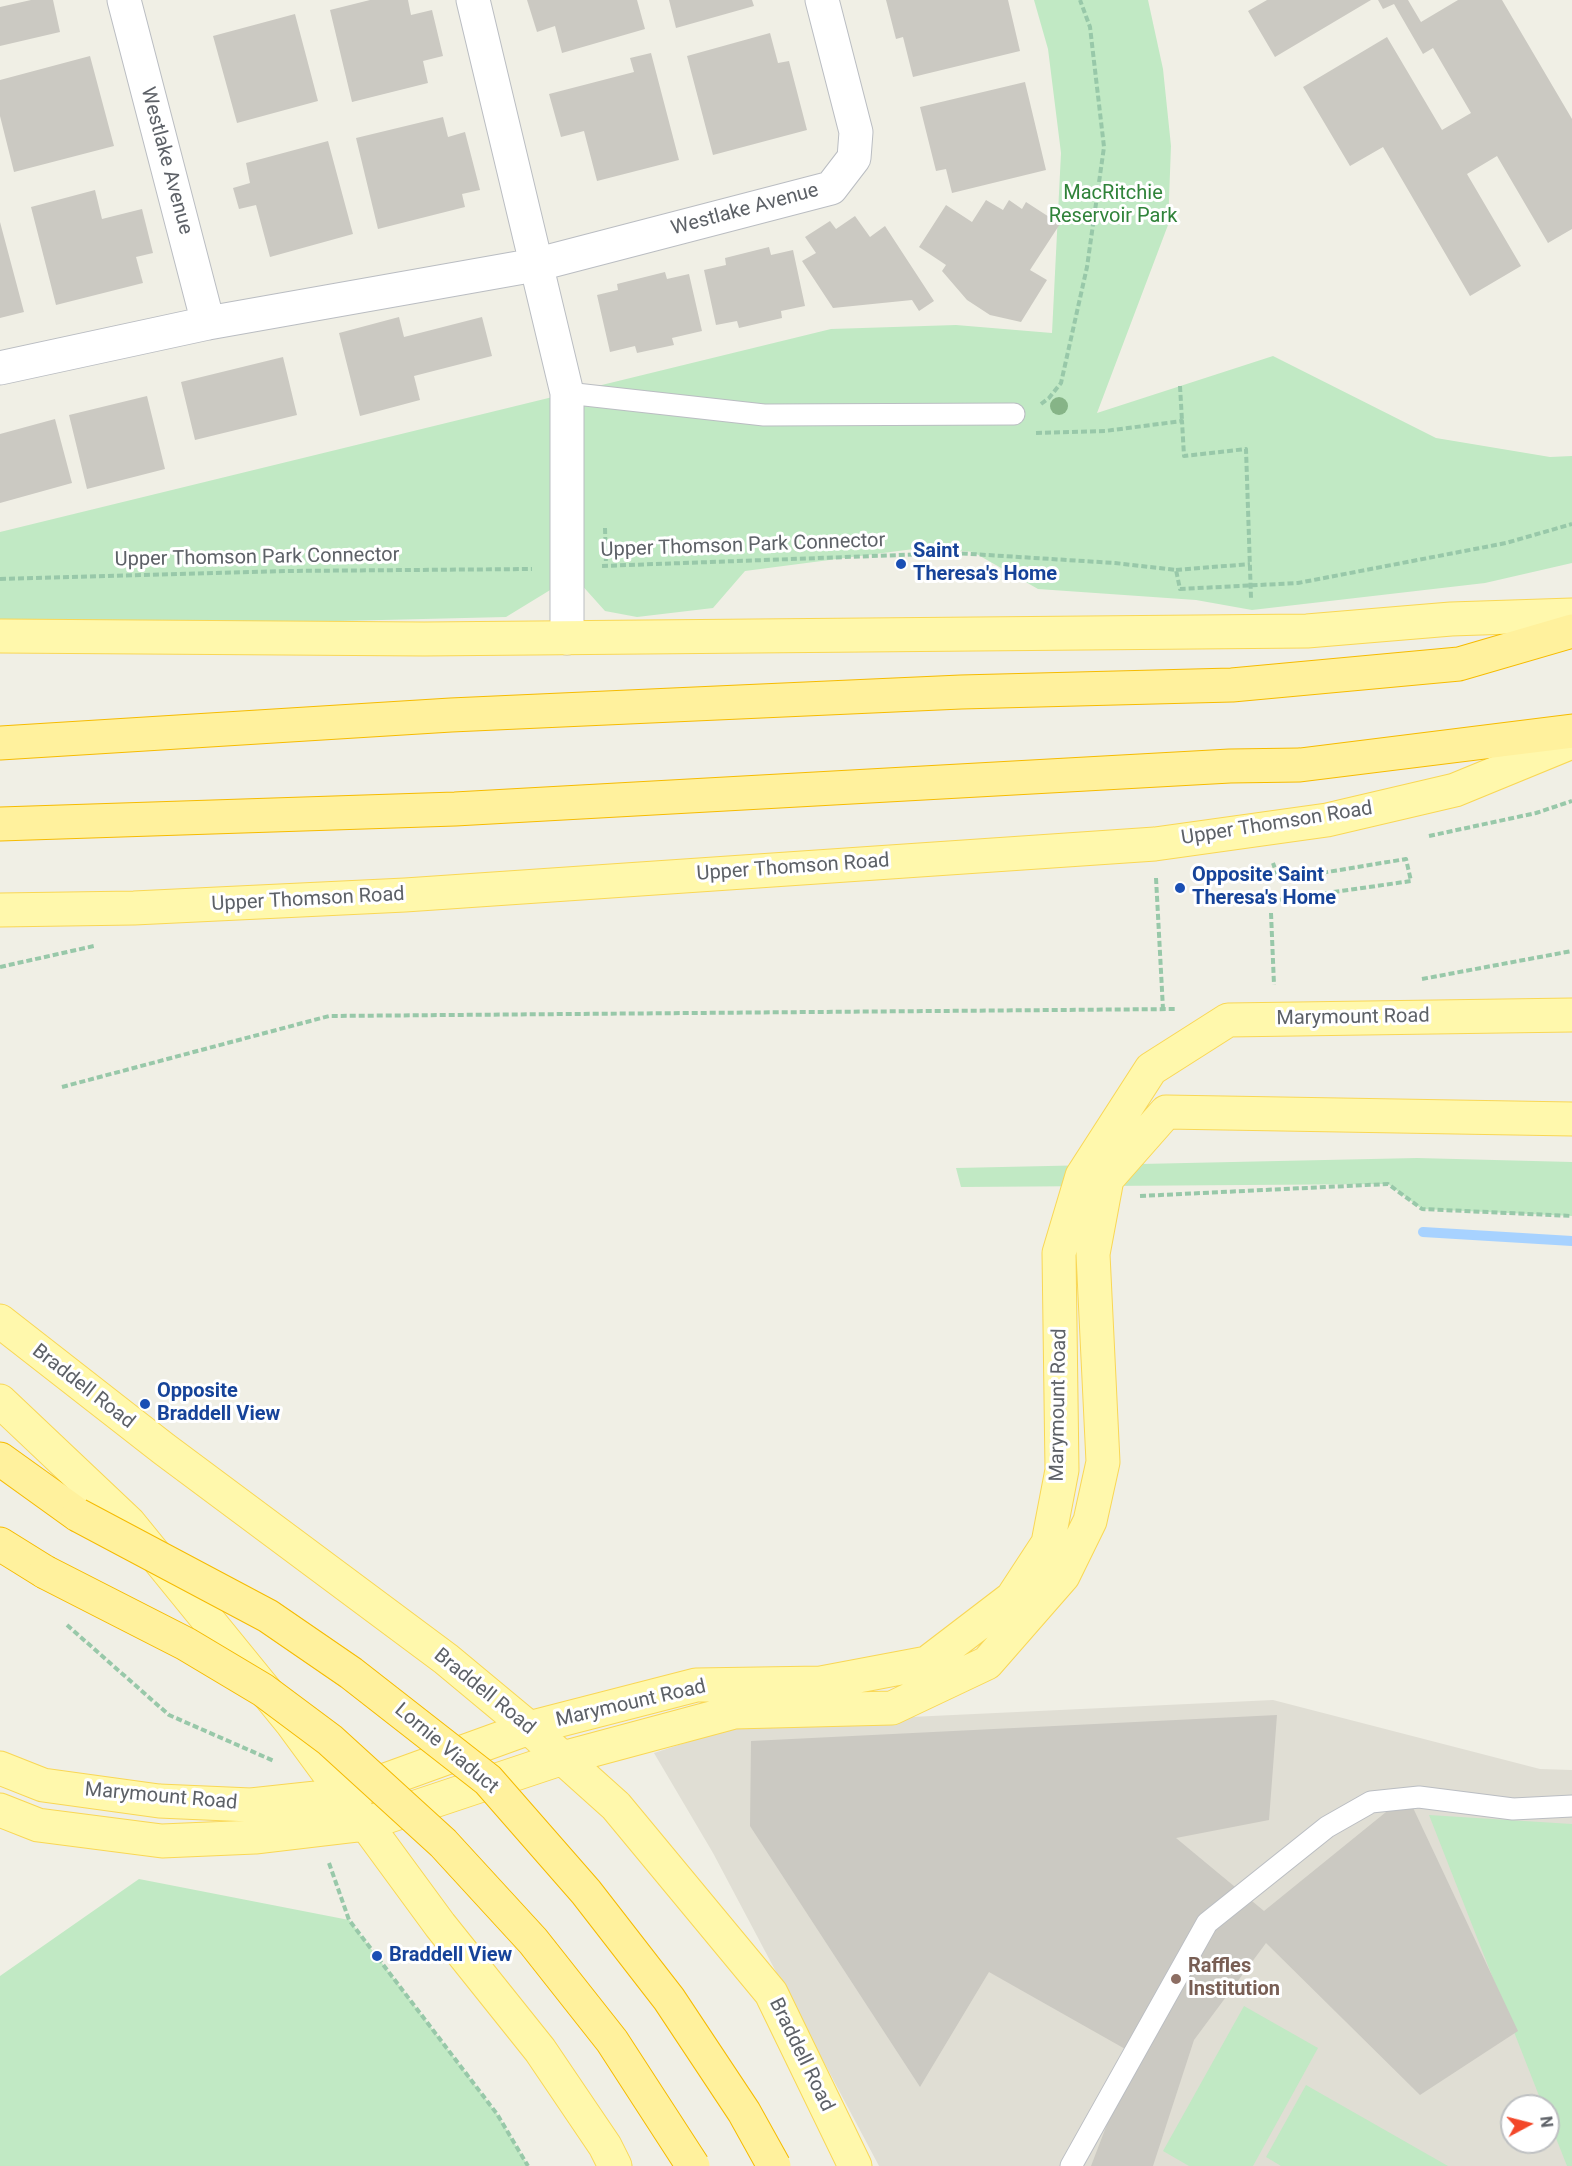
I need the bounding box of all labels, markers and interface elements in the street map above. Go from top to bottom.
street label: Westlake Avenue [135,85,197,237]
street label: Westlake Avenue [669,179,821,241]
park label: MacRitchie Reservoir Park [1049,182,1177,229]
street label: Upper Thomson Park Connector [600,529,886,563]
place label: Saint Theresa's Home [913,540,1057,587]
street label: Upper Thomson Park Connector [114,544,400,572]
marker: Saint Theresa's Home [894,557,908,571]
street label: Upper Thomson Road [1180,797,1374,851]
street label: Upper Thomson Road [696,849,890,887]
place label: Opposite Saint Theresa's Home [1192,864,1336,911]
marker: Opposite Saint Theresa's Home [1173,881,1187,895]
street label: Upper Thomson Road [211,883,405,917]
street label: Marymount Road [1276,1005,1430,1031]
street label: Marymount Road [1046,1328,1072,1482]
street label: Braddell Road [27,1340,139,1434]
place label: Opposite Braddell View [157,1380,280,1427]
marker: Opposite Braddell View [138,1397,152,1411]
street label: Braddell Road [428,1644,540,1740]
street label: Marymount Road [554,1675,708,1733]
street label: Lornie Viaduct [389,1699,503,1799]
street label: Marymount Road [84,1778,238,1816]
place label: Braddell View [389,1944,512,1968]
marker: Braddell View [370,1949,384,1963]
place label: Raffles Institution [1188,1955,1280,2002]
marker: Raffles Institution [1169,1972,1183,1986]
street label: Braddell Road [763,1994,839,2116]
north arrow [1500,2094,1560,2154]
text: N [1536,2115,1556,2129]

